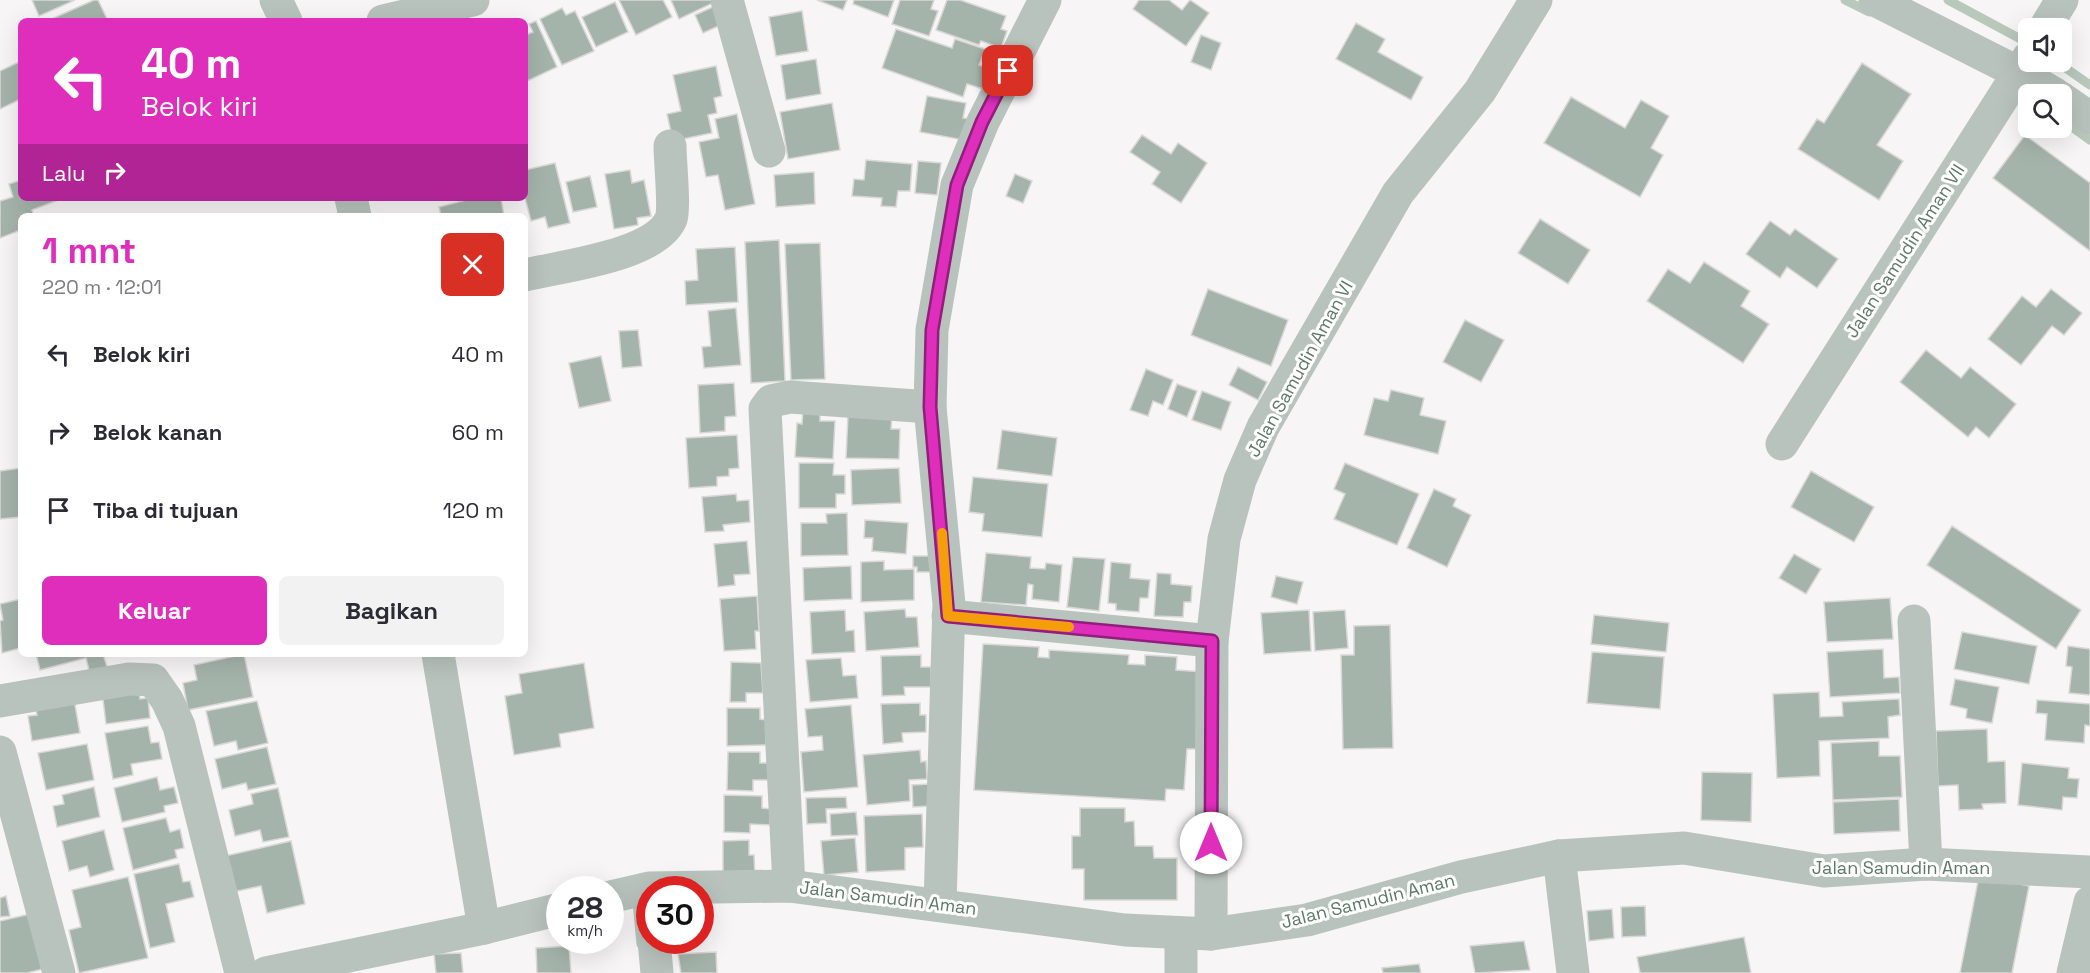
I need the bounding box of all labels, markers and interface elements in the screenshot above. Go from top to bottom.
map controls [2018,18,2072,138]
button: sound [2018,18,2072,72]
text: 40 m [141,37,241,90]
icon: left [42,42,120,120]
pin [982,45,1033,96]
icon: arrive [991,54,1024,87]
button: search [2018,84,2072,138]
text: Belok kiri [141,89,258,124]
icon: right [98,156,131,189]
text: Lalu [42,159,86,187]
street label: Jalan Samudin Aman VII [1840,159,1969,342]
text: 1 mnt [42,228,136,274]
button: close [441,233,504,296]
text: 220 m · 12:01 [42,274,162,300]
street label: Jalan Samudin Aman VI [1241,276,1358,461]
icon: left [42,338,75,371]
text: Belok kiri [93,340,190,368]
text: 40 m [452,340,504,368]
icon: right [42,416,75,449]
text: Belok kanan [93,418,222,446]
text: 60 m [452,418,504,446]
icon: arrive [42,494,75,527]
text: Tiba di tujuan [93,496,239,524]
text: 120 m [443,496,504,524]
button: Keluar [42,576,267,645]
button: Bagikan [279,576,504,645]
position arrow [1179,811,1243,875]
street label: Jalan Samudin Aman [1812,856,1990,879]
street label: Jalan Samudin Aman [1279,868,1457,933]
street label: Jalan Samudin Aman [798,875,978,920]
speed limit sign: 30 [636,876,714,954]
text: 28 [567,888,603,927]
text: km/h [567,921,603,940]

